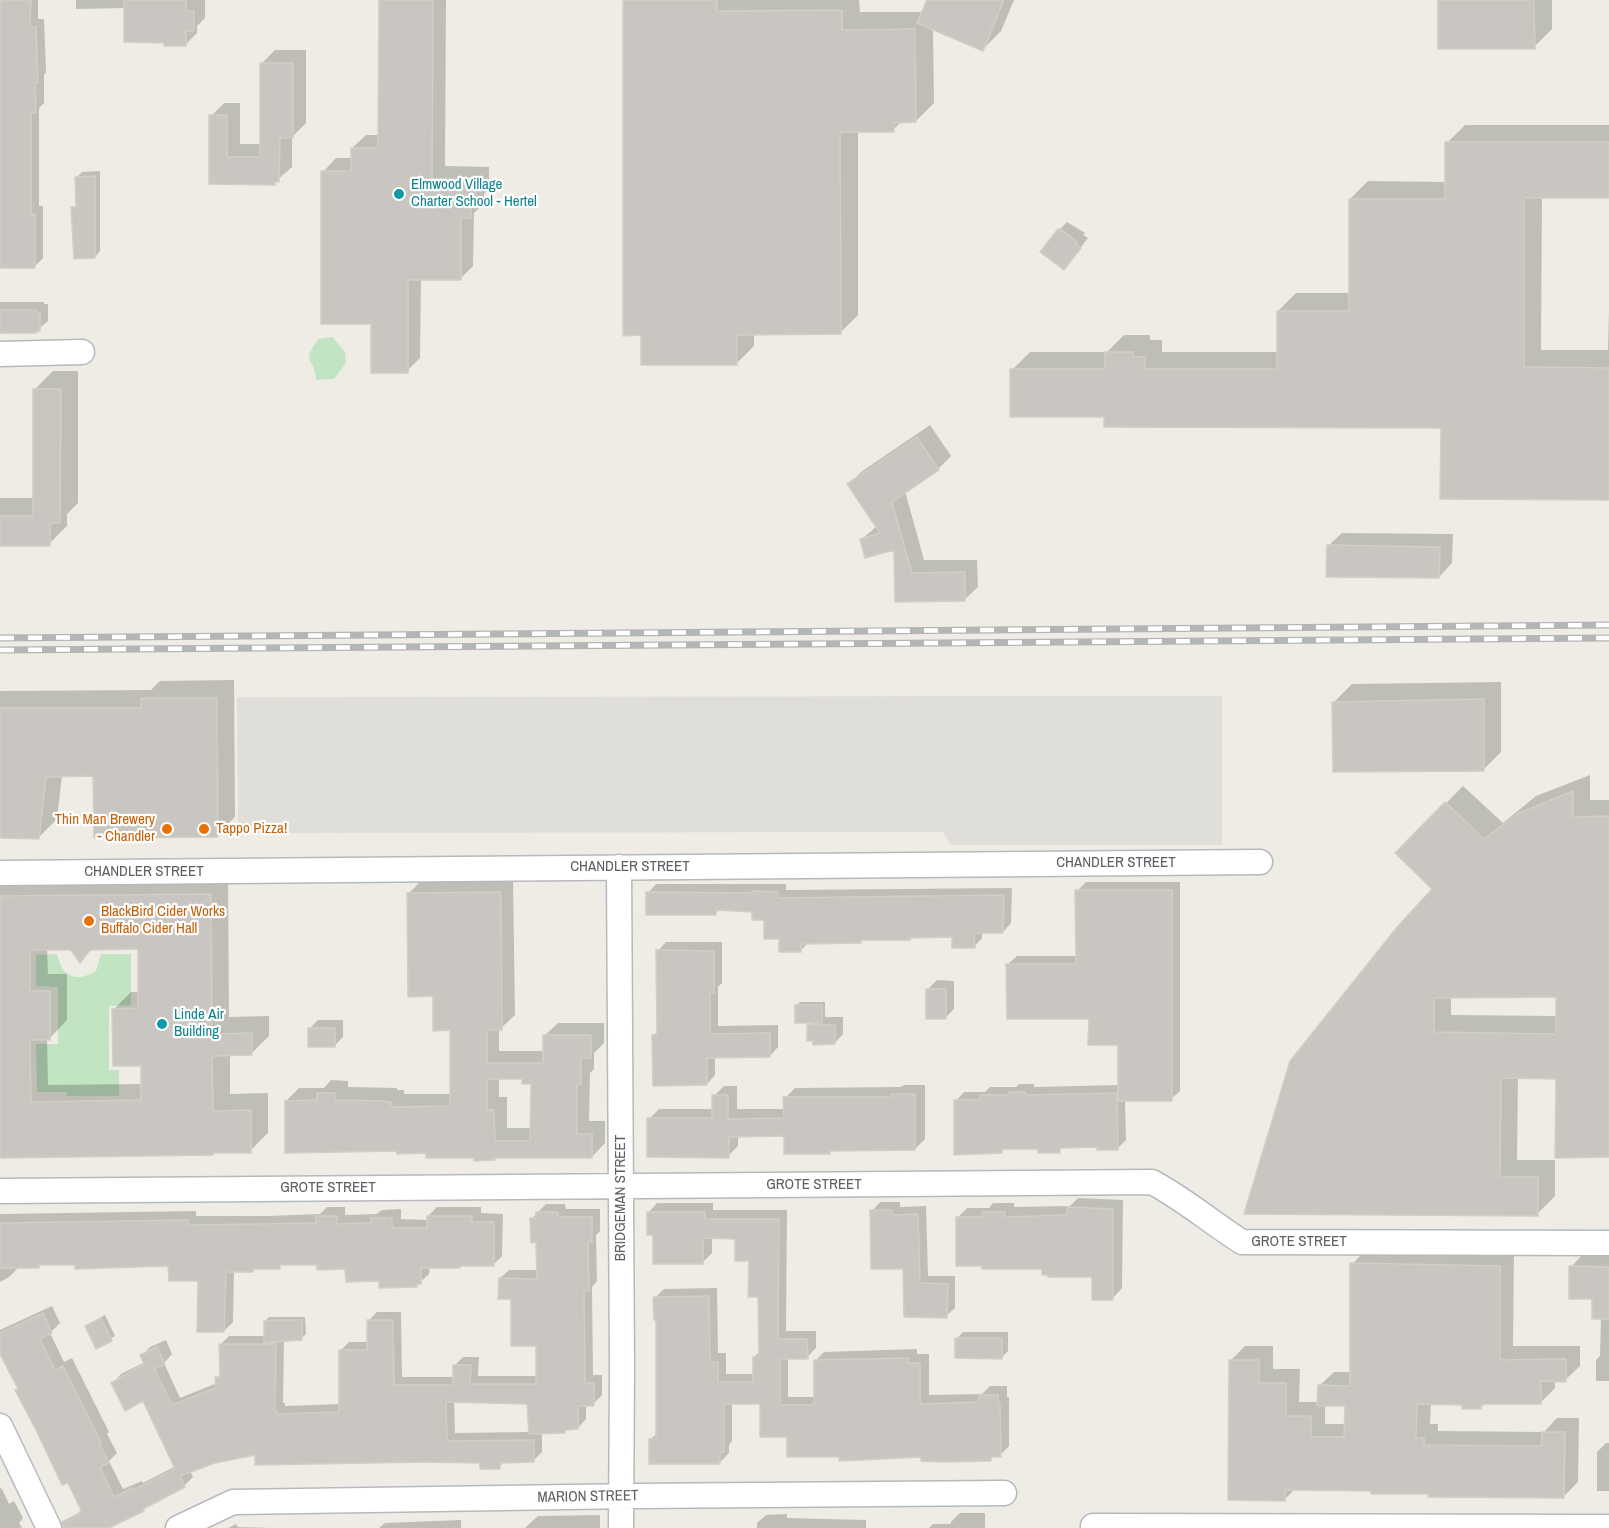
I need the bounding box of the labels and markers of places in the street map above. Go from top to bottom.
place label: Elmwood Village Charter School - Hertel [411,176,537,211]
marker: Elmwood Village Charter School - Hertel [392,187,406,201]
place label: Thin Man Brewery - Chandler [55,811,155,846]
place label: Tappo Pizza! [216,820,287,838]
marker: Thin Man Brewery - Chandler [160,822,174,836]
marker: Tappo Pizza! [197,822,211,836]
place label: BlackBird Cider Works Buffalo Cider Hall [101,903,225,938]
marker: BlackBird Cider Works Buffalo Cider Hall [82,914,96,928]
place label: Linde Air Building [174,1006,224,1041]
marker: Linde Air Building [155,1017,169,1031]

